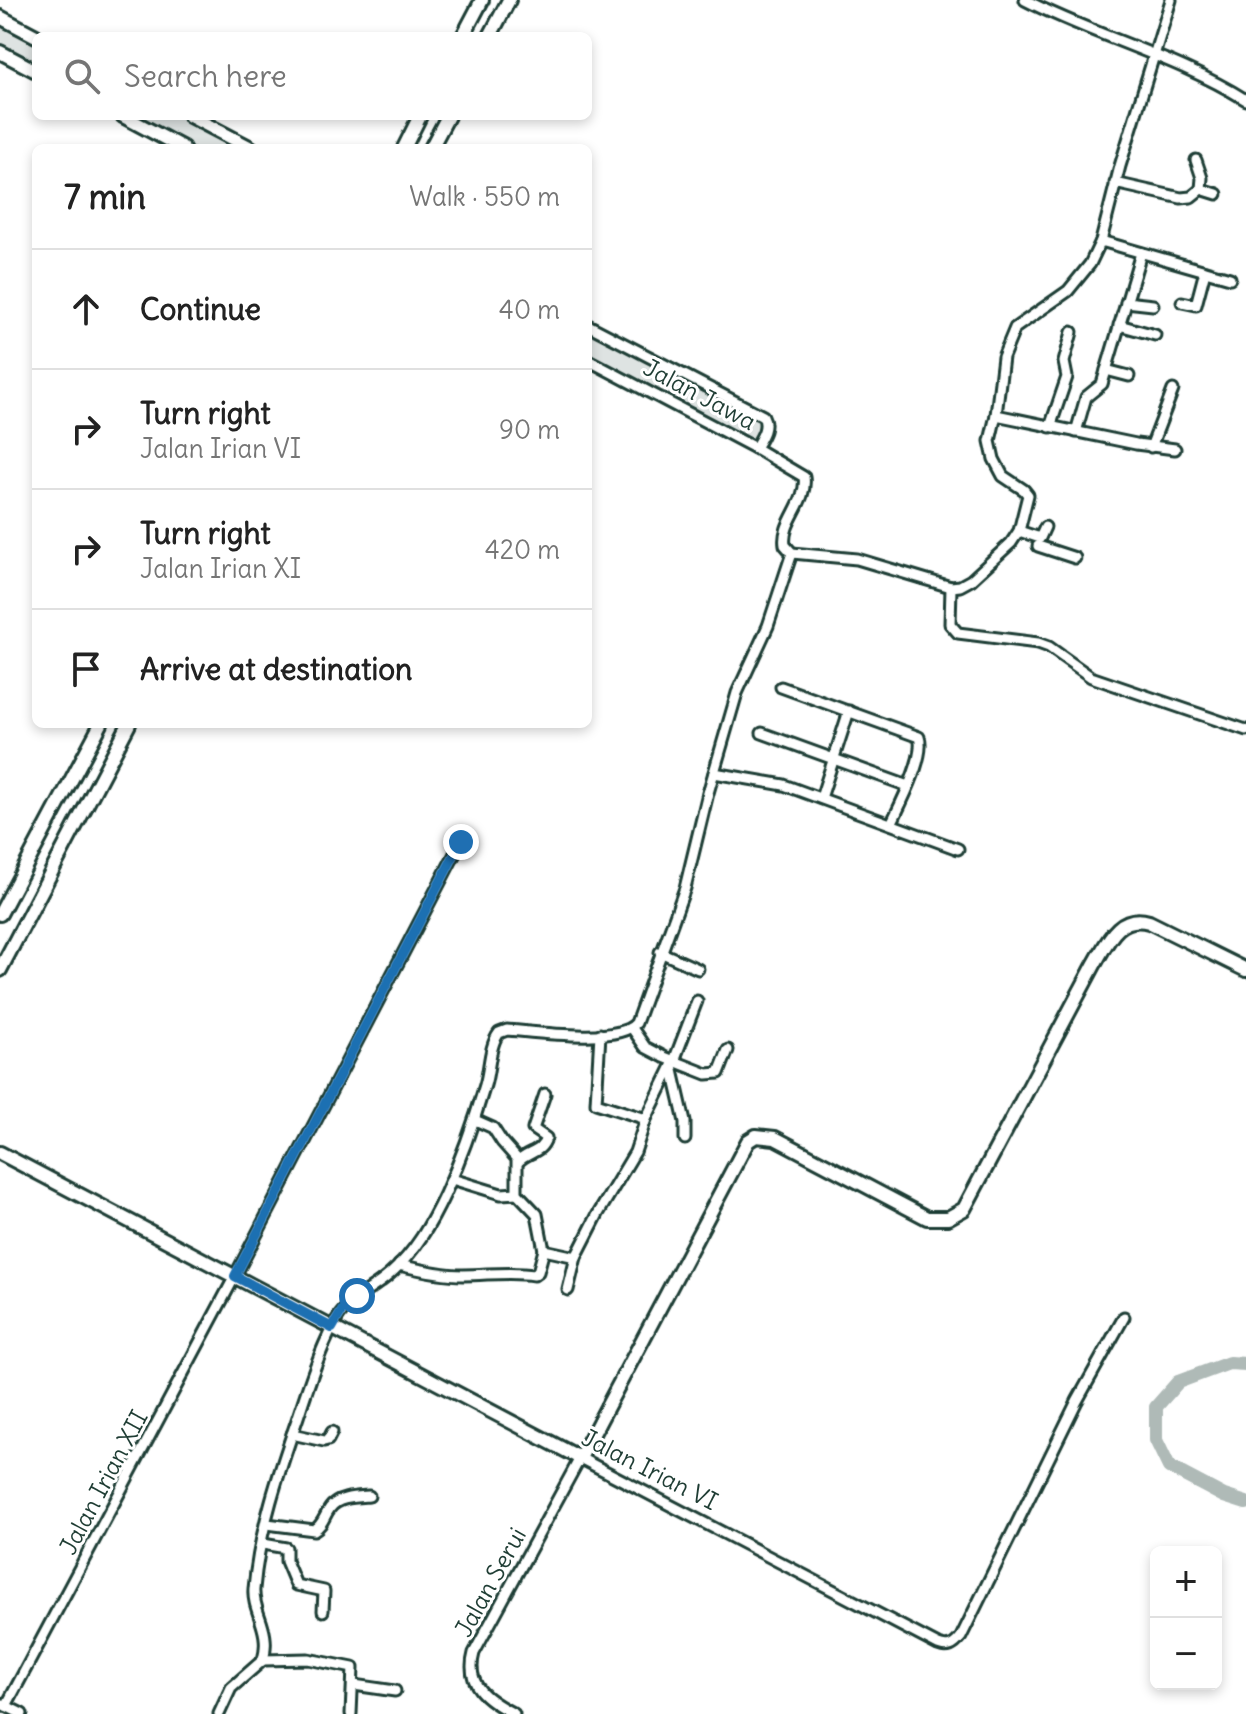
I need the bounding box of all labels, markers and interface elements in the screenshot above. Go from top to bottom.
search box [32,32,592,120]
icon: search [60,54,104,98]
text: Search here [124,57,287,95]
text: 7 min [64,175,146,218]
text: Walk · 550 m [409,180,560,213]
icon: ahead [64,287,108,331]
text: Continue [140,290,261,328]
text: 40 m [499,293,560,326]
street label: Jalan Jawa [639,352,761,436]
text: Turn right [140,394,271,432]
icon: right [64,407,108,451]
text: 90 m [499,413,560,446]
text: Jalan Irian VI [140,432,301,465]
text: Turn right [140,514,271,552]
icon: right [64,527,108,571]
text: 420 m [485,533,560,566]
text: Jalan Irian XI [140,552,301,585]
icon: arrive [64,647,108,691]
text: Arrive at destination [140,650,412,688]
route end [443,824,479,860]
route start [339,1278,375,1314]
street label: Jalan Irian XII [52,1405,154,1559]
street label: Jalan Irian VI [577,1422,723,1516]
street label: Jalan Serui [448,1522,532,1642]
map controls [1150,1546,1222,1690]
button: + [1150,1546,1222,1618]
button: − [1150,1618,1222,1690]

